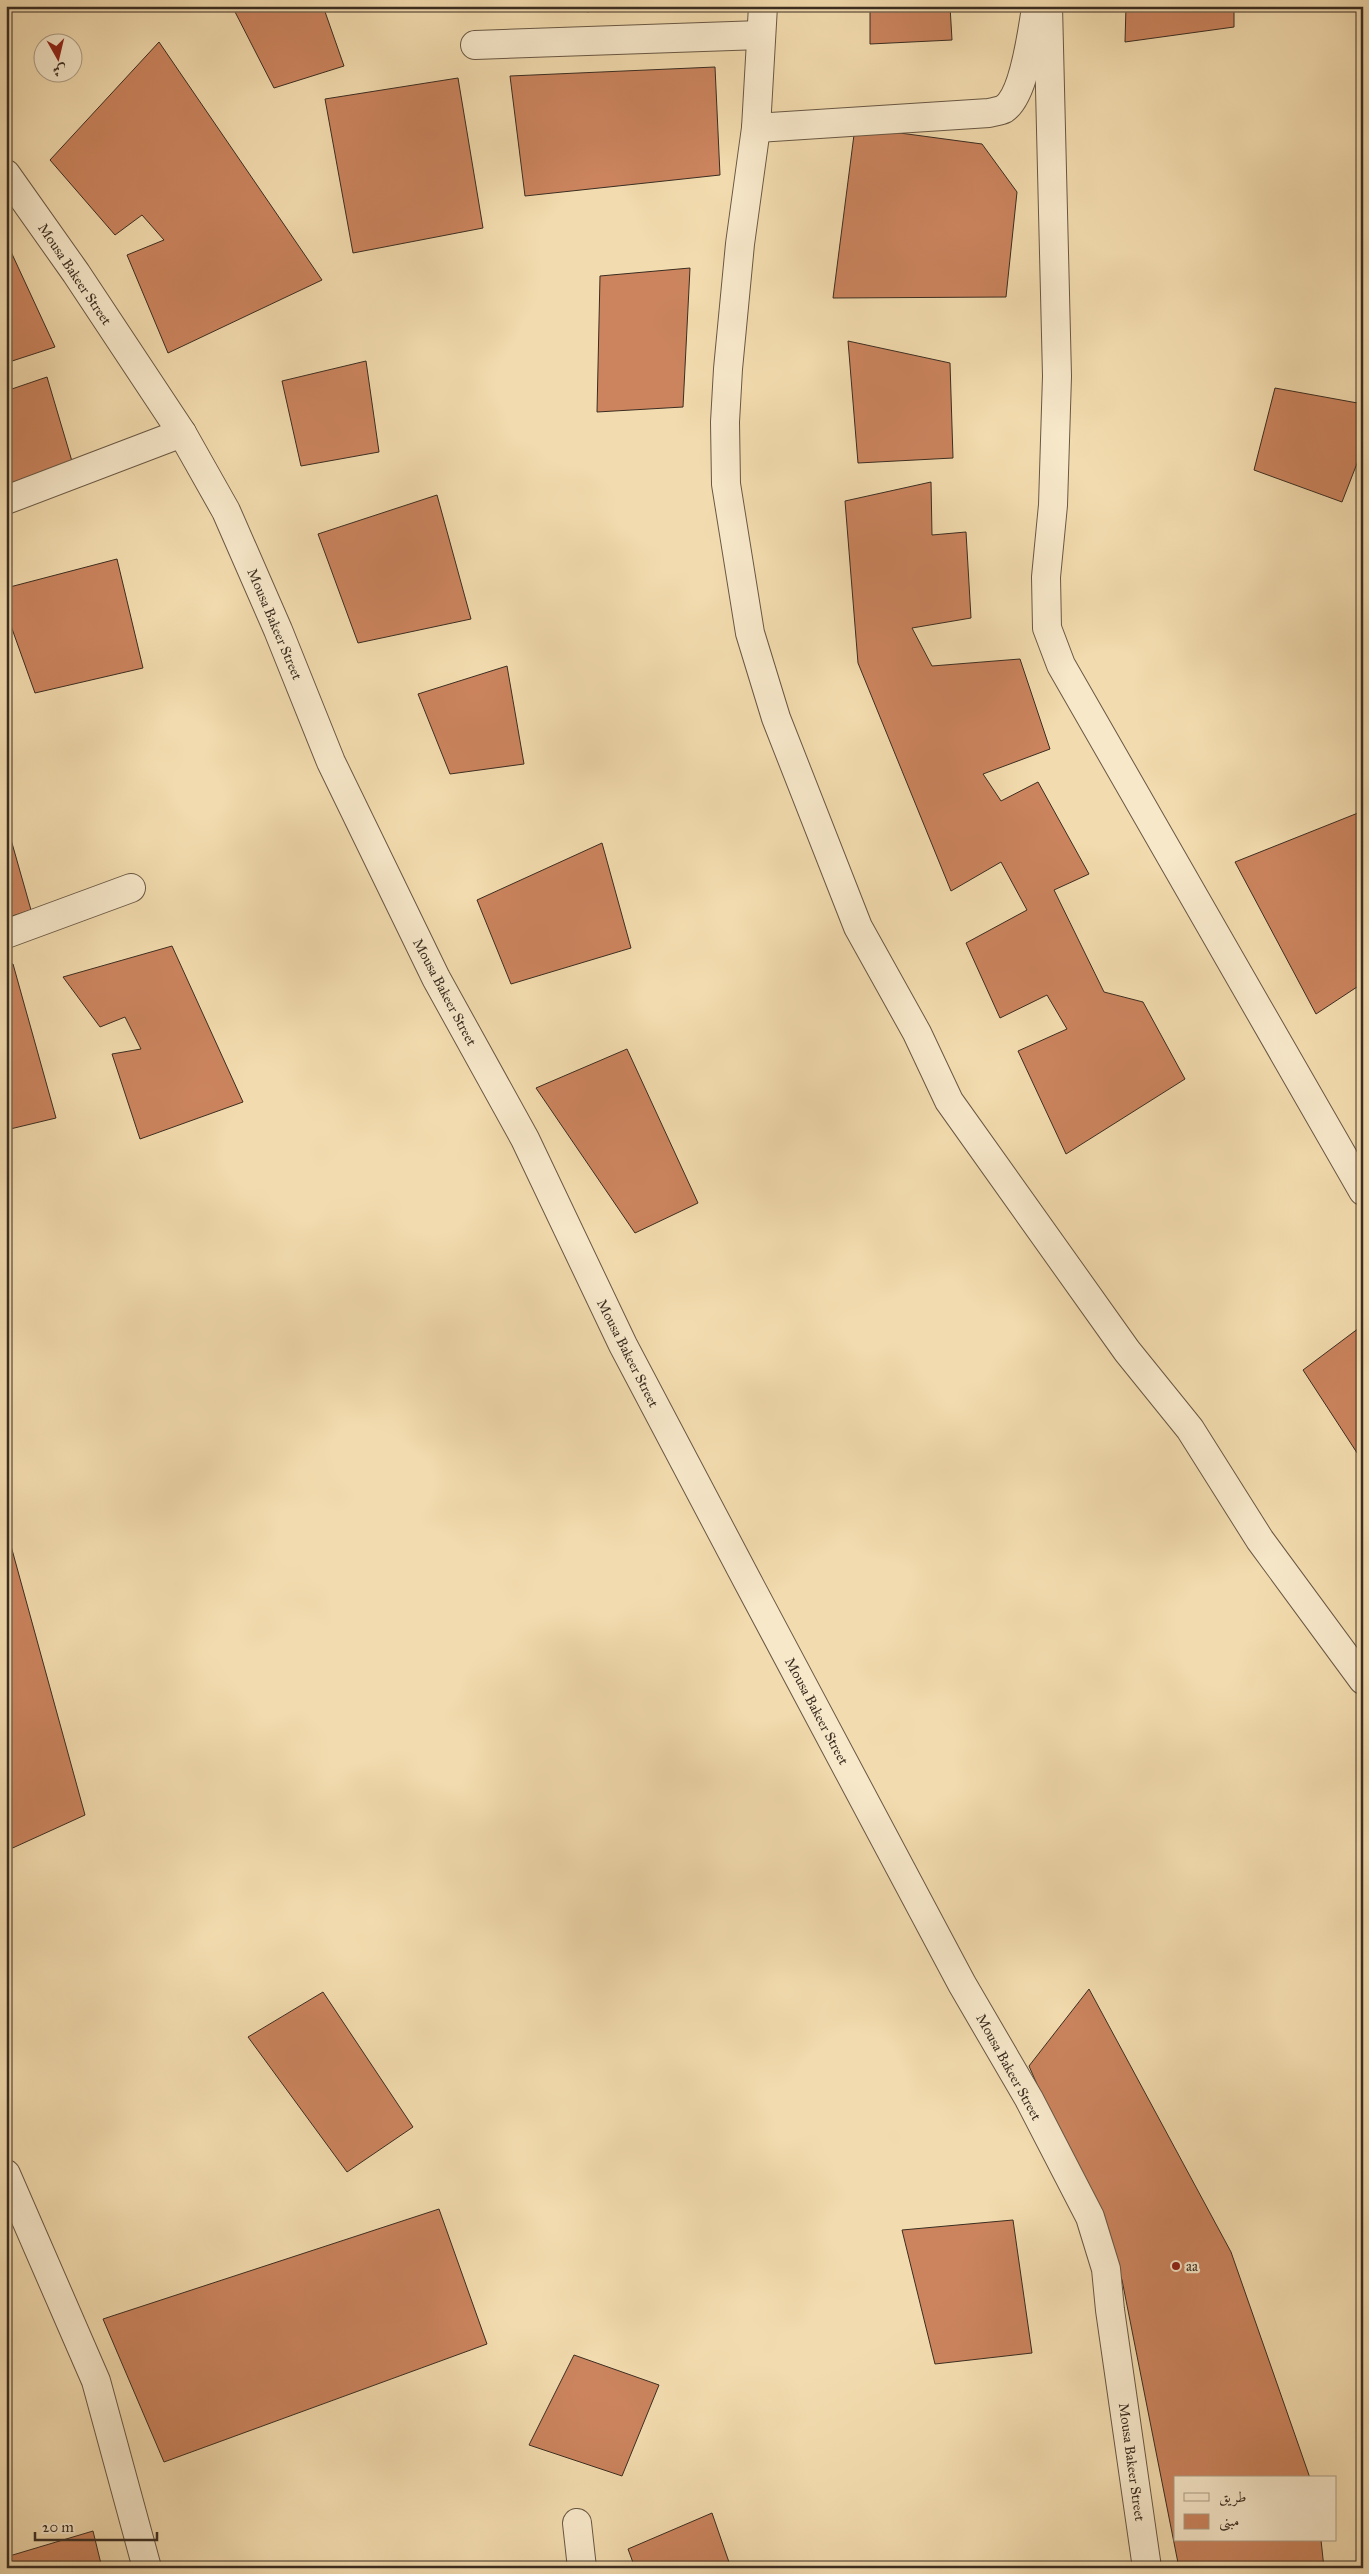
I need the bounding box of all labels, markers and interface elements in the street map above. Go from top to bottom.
north arrow [32,32,82,82]
text: ش [52,61,68,80]
street label: Mousa Bakeer Street [34,220,115,328]
street label: Mousa Bakeer Street [243,566,306,682]
street label: Mousa Bakeer Street [409,936,480,1049]
street label: Mousa Bakeer Street [593,1296,662,1410]
street label: Mousa Bakeer Street [781,1655,852,1768]
street label: Mousa Bakeer Street [972,2011,1045,2124]
place label: aa [1186,2258,1198,2275]
marker: aa [1170,2260,1182,2272]
street label: Mousa Bakeer Street [1115,2402,1148,2522]
legend [1174,2476,1336,2542]
text: طريق [1219,2488,1246,2507]
scale bar [35,2509,158,2541]
text: مبنى [1219,2512,1239,2532]
text: 20 m [42,2518,74,2536]

